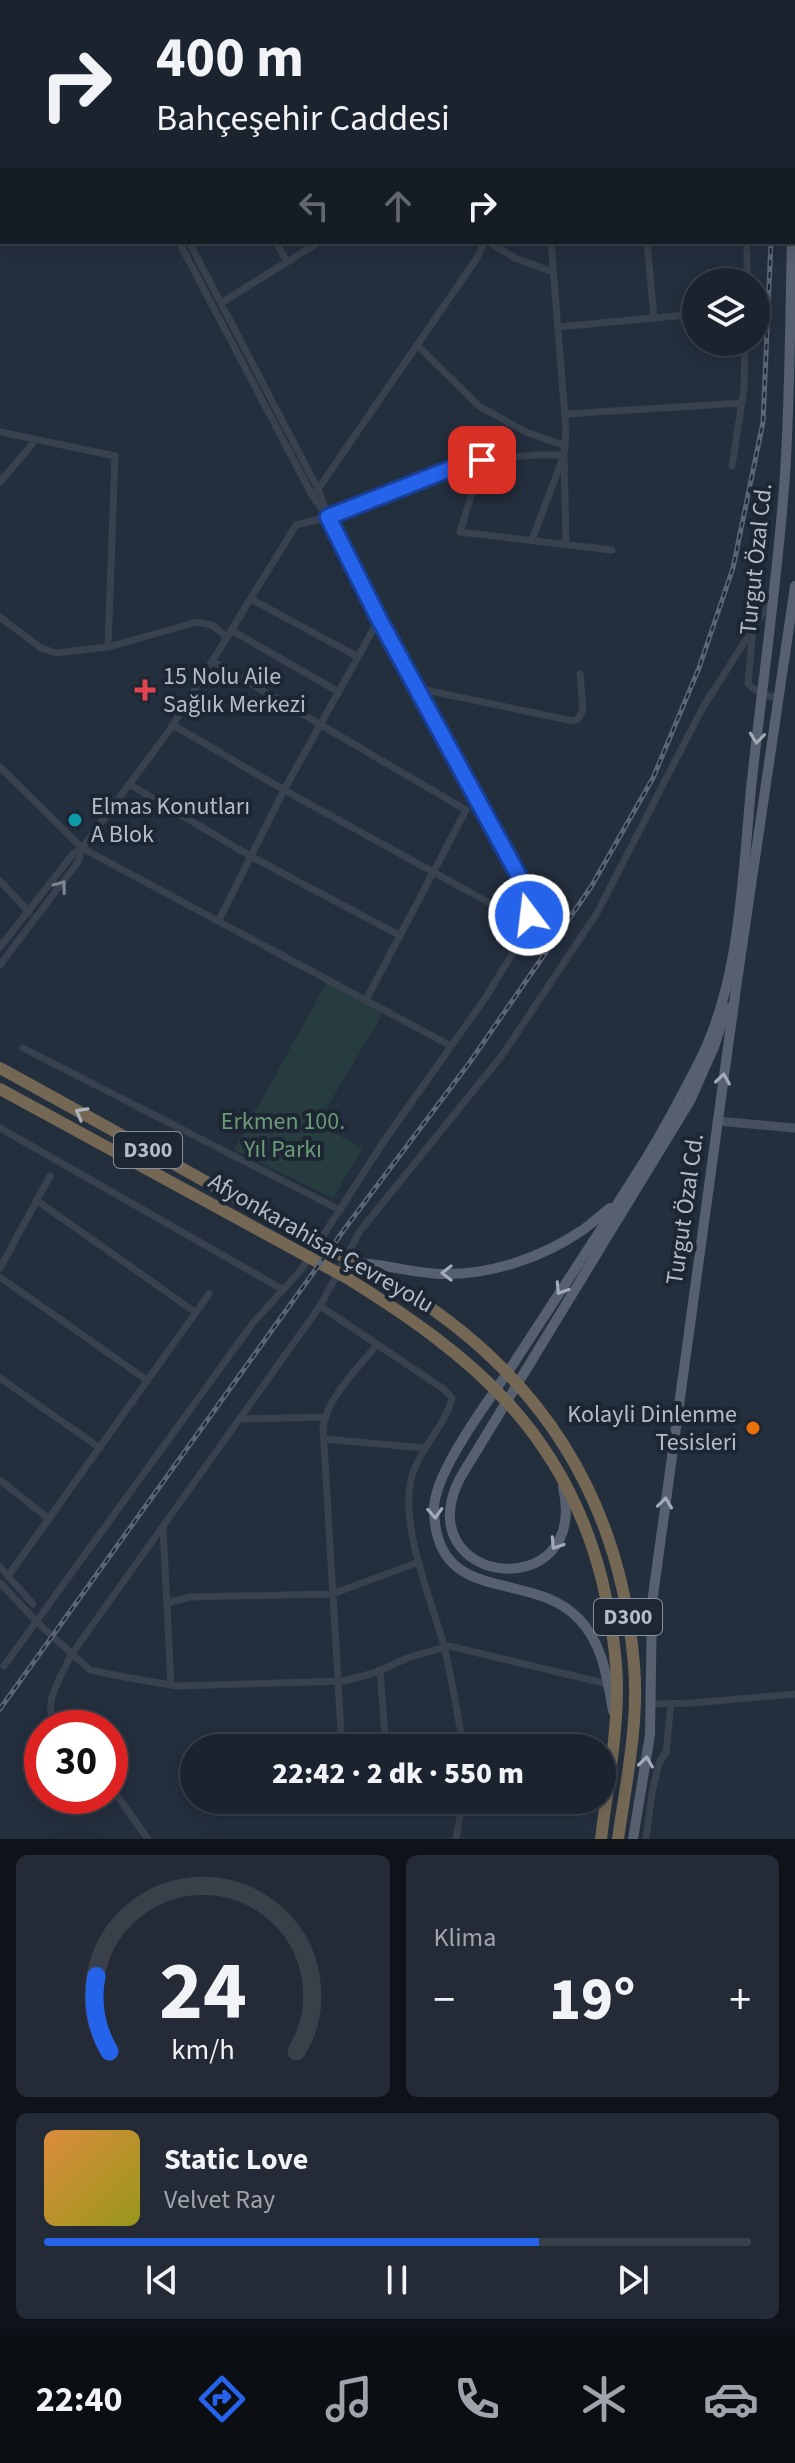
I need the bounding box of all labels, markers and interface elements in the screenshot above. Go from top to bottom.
text: 400 m [156,19,304,98]
icon: right [24,32,128,136]
text: Bahçeşehir Caddesi [156,93,450,144]
icon: left [292,184,336,228]
icon: ahead [376,184,420,228]
icon: right [460,184,504,228]
map controls [682,268,770,356]
button: layers [682,268,770,356]
pin [448,426,516,494]
icon: arrive [460,438,504,482]
street label: Turgut Özal Cd. [731,481,781,637]
place label: 15 Nolu Aile Sağlık Merkezi [163,659,306,722]
marker: 15 Nolu Aile Sağlık Merkezi [134,679,156,701]
one-way arrow [748,732,765,745]
place label: Elmas Konutları A Blok [91,789,250,852]
marker: Elmas Konutları A Blok [66,811,84,829]
position arrow [487,873,571,957]
one-way arrow [51,880,65,894]
one-way arrow [714,1073,731,1086]
park label: Erkmen 100. Yıl Parkı [221,1104,345,1167]
one-way arrow [74,1107,89,1122]
street label: Turgut Özal Cd. [657,1131,713,1287]
road number: D300 [114,1132,182,1168]
street label: Afyonkarahisar Çevreyolu [202,1164,440,1322]
one-way arrow [440,1264,453,1282]
one-way arrow [556,1280,571,1295]
place label: Kolayli Dinlenme Tesisleri [567,1397,737,1460]
marker: Kolayli Dinlenme Tesisleri [744,1419,762,1437]
one-way arrow [656,1497,673,1510]
one-way arrow [426,1506,443,1519]
one-way arrow [550,1535,565,1549]
road number: D300 [594,1599,662,1635]
speed limit sign: 30 [24,1710,128,1814]
text: 22:42 · 2 dk · 550 m [272,1752,524,1795]
one-way arrow [637,1755,654,1769]
text: Klima [434,1919,496,1956]
text: 24 [159,1933,247,2051]
text: 19° [549,1958,635,2043]
text: − [434,1969,455,2032]
text: + [729,1969,751,2032]
text: km/h [171,2030,234,2070]
text: Static Love [164,2138,308,2181]
text: Velvet Ray [164,2181,275,2218]
icon: previous [140,2258,184,2302]
icon: pause [375,2258,419,2302]
icon: next [611,2258,655,2302]
icon: directions [194,2371,250,2427]
icon: music [321,2371,377,2427]
icon: phone [449,2371,505,2427]
icon: climate [576,2371,632,2427]
icon: car [703,2371,759,2427]
text: 22:40 [36,2374,123,2425]

